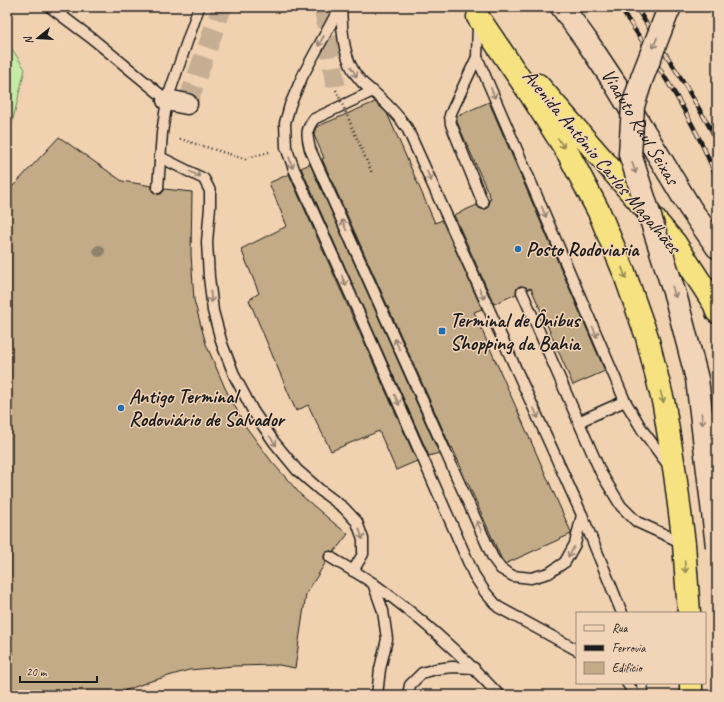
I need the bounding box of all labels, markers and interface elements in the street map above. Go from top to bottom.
north arrow [18,18,58,58]
text: N [20,34,36,46]
one-way arrow [317,35,325,47]
one-way arrow [651,36,659,48]
street label: Avenida Antônio Carlos Magalhães [517,64,688,260]
street label: Viaduto Raul Seixas [595,64,686,191]
one-way arrow [351,66,359,78]
one-way arrow [489,87,497,99]
one-way arrow [558,137,566,149]
one-way arrow [288,156,296,168]
one-way arrow [631,162,638,175]
one-way arrow [426,169,433,181]
one-way arrow [188,171,200,178]
one-way arrow [541,206,548,218]
one-way arrow [340,219,347,231]
place label: Posto Rodoviaria [526,237,640,262]
marker: Posto Rodoviaria [513,244,523,254]
one-way arrow [620,266,628,278]
one-way arrow [341,275,348,287]
one-way arrow [671,285,678,298]
one-way arrow [479,288,486,300]
one-way arrow [207,290,215,303]
place label: Terminal de Ônibus Shopping da Bahia [450,308,581,356]
one-way arrow [592,325,600,337]
marker: Terminal de Ônibus Shopping da Bahia [437,326,447,336]
one-way arrow [393,338,400,350]
place label: Antigo Terminal Rodoviário de Salvador [129,384,287,432]
one-way arrow [658,390,666,403]
one-way arrow [394,394,401,406]
marker: Antigo Terminal Rodoviário de Salvador [116,403,126,413]
one-way arrow [533,406,540,418]
one-way arrow [698,412,706,425]
one-way arrow [269,435,277,446]
one-way arrow [475,521,482,533]
one-way arrow [358,527,365,540]
one-way arrow [566,546,574,558]
one-way arrow [682,560,689,573]
legend [576,612,706,684]
text: Rua [612,620,629,636]
text: Ferrovia [612,640,646,656]
scale bar [20,658,97,684]
text: Edifício [612,660,644,676]
text: 20 m [26,664,48,680]

